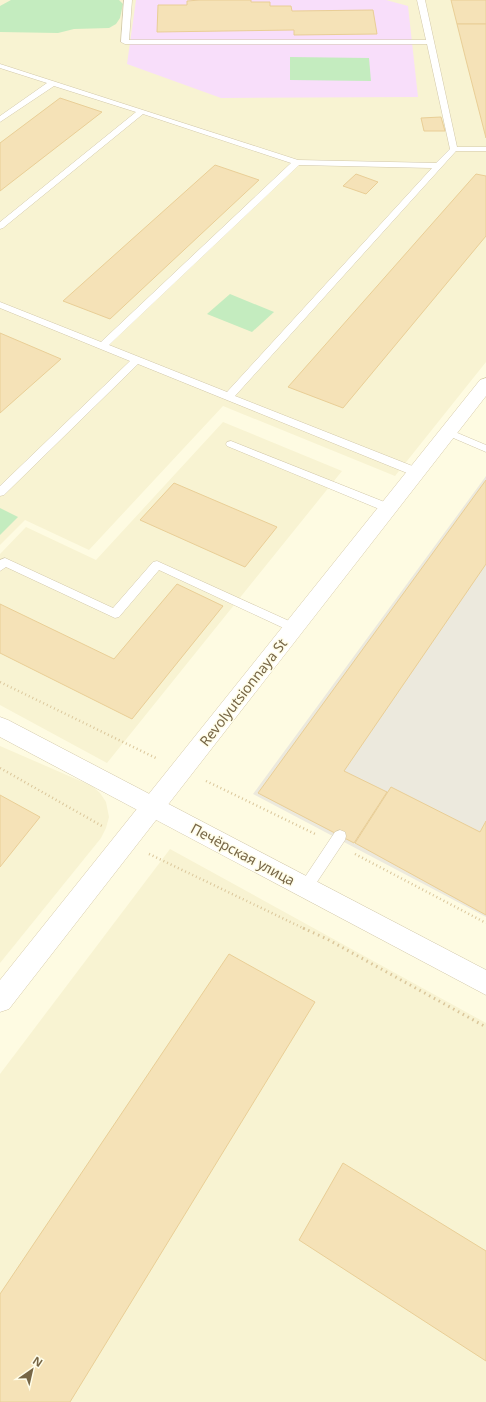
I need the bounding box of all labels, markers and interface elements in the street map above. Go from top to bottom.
street label: Revolyutsionnaya St [195,634,291,750]
street label: Печёрская улица [188,818,298,890]
north arrow [12,1350,52,1390]
text: N [30,1353,46,1370]

